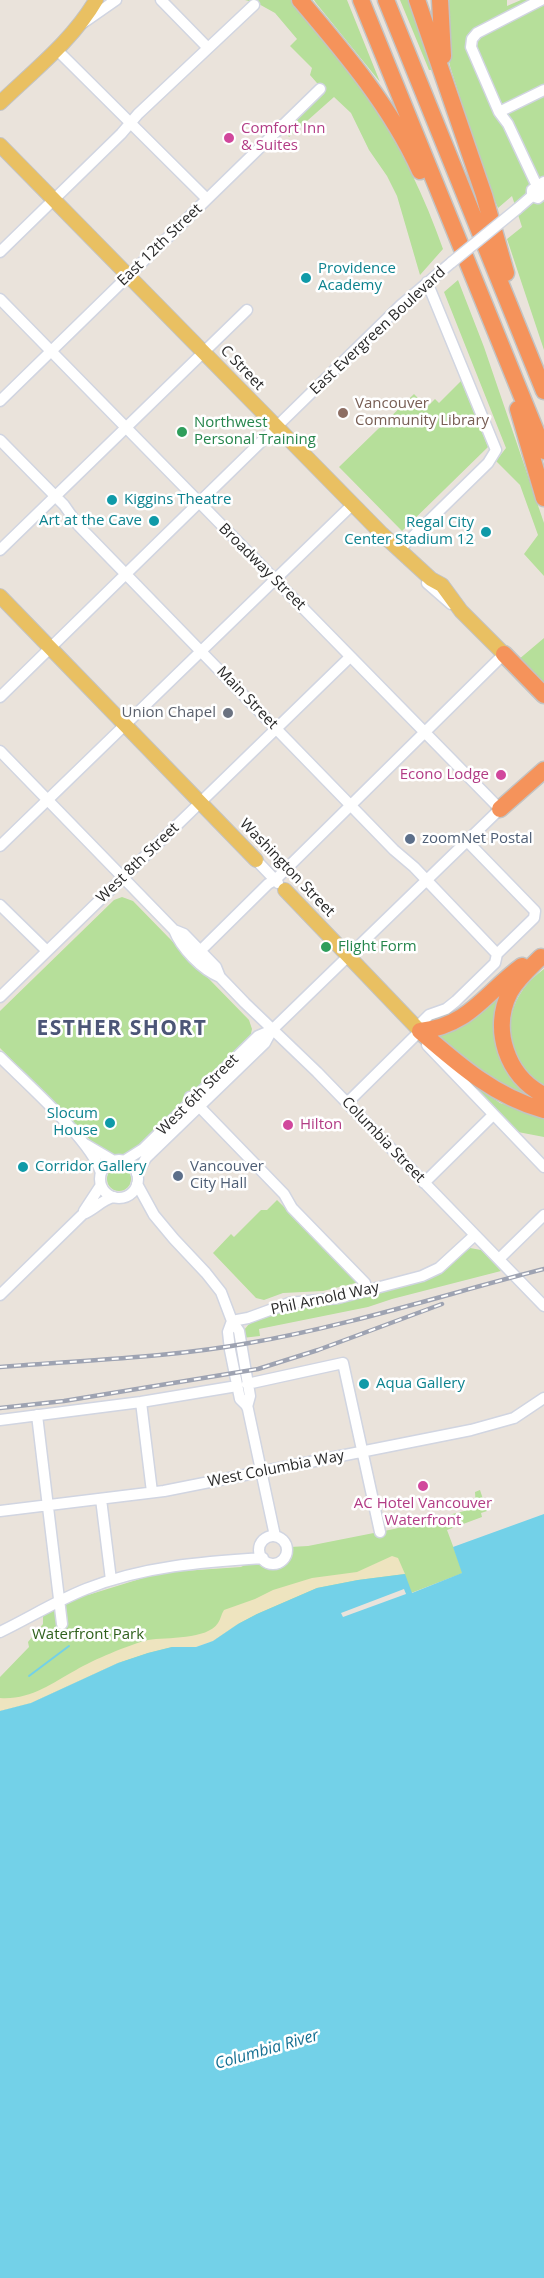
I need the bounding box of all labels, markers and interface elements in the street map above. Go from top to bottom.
place label: Comfort Inn & Suites [241,120,325,155]
marker: Comfort Inn & Suites [222,131,236,145]
street label: East 12th Street [114,200,206,290]
place label: Providence Academy [318,260,396,295]
street label: East Evergreen Boulevard [306,263,450,399]
marker: Providence Academy [299,271,313,285]
street label: C Street [216,342,268,394]
place label: Vancouver Community Library [355,395,489,430]
marker: Vancouver Community Library [336,406,350,420]
place label: Northwest Personal Training [194,414,316,449]
marker: Northwest Personal Training [175,425,189,439]
place label: Kiggins Theatre [124,491,231,509]
marker: Kiggins Theatre [105,493,119,507]
place label: Art at the Cave [39,512,142,530]
marker: Art at the Cave [147,514,161,528]
place label: Regal City Center Stadium 12 [344,514,474,549]
street label: Broadway Street [215,520,309,614]
marker: Regal City Center Stadium 12 [479,525,493,539]
street label: Main Street [213,663,281,733]
place label: Union Chapel [122,704,216,722]
marker: Union Chapel [221,706,235,720]
place label: Econo Lodge [400,766,489,784]
marker: Econo Lodge [494,768,508,782]
street label: Washington Street [236,815,338,921]
street label: West 8th Street [93,819,183,907]
place label: zoomNet Postal [422,830,533,848]
marker: zoomNet Postal [403,832,417,846]
place label: Flight Form [338,938,417,956]
marker: Flight Form [319,940,333,954]
district label: ESTHER SHORT [36,1016,208,1042]
street label: West 6th Street [154,1051,242,1139]
street label: Columbia Street [337,1093,429,1187]
place label: Slocum House [47,1105,98,1140]
marker: Slocum House [103,1116,117,1130]
place label: Hilton [300,1116,342,1134]
marker: Hilton [281,1118,295,1132]
place label: Corridor Gallery [35,1158,147,1176]
place label: Vancouver City Hall [190,1158,264,1193]
marker: Corridor Gallery [16,1160,30,1174]
marker: Vancouver City Hall [171,1169,185,1183]
street label: Phil Arnold Way [269,1279,381,1319]
place label: Aqua Gallery [376,1375,465,1393]
marker: Aqua Gallery [357,1377,371,1391]
street label: West Columbia Way [206,1447,346,1491]
marker: AC Hotel Vancouver Waterfront [416,1479,430,1493]
place label: AC Hotel Vancouver Waterfront [354,1495,492,1530]
park label: Waterfront Park [32,1626,144,1644]
water label: Columbia River [213,2026,321,2074]

